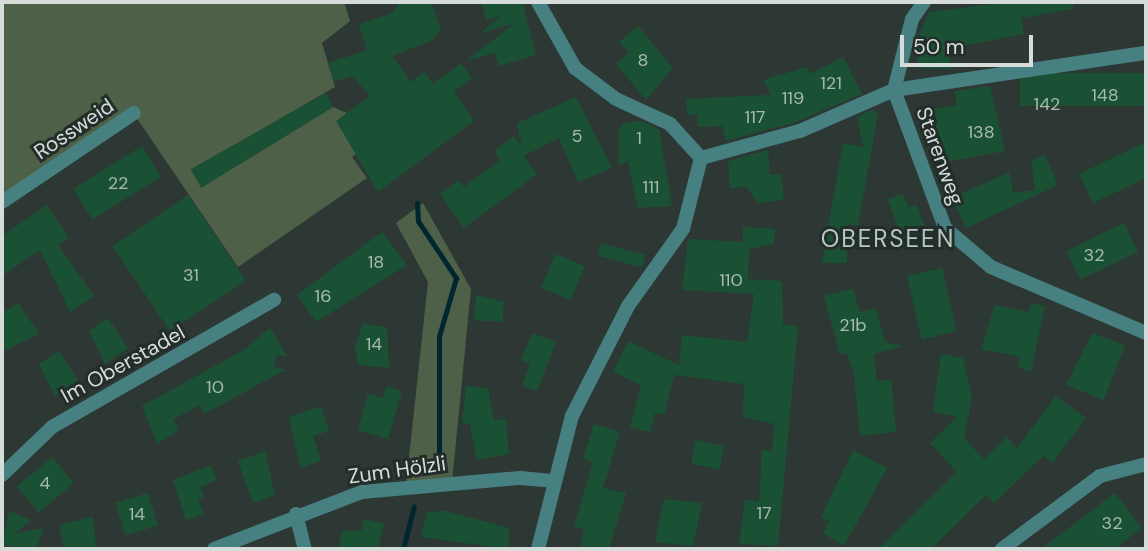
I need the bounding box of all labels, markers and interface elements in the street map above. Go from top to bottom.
scale bar [903,21,1036,65]
text: 50 m [913,33,964,61]
house number: 8 [638,49,648,71]
house number: 121 [820,72,842,94]
house number: 148 [1091,84,1119,106]
house number: 119 [782,87,804,109]
street label: Rossweid [29,93,119,165]
house number: 142 [1034,93,1060,115]
street label: Starenweg [911,104,969,208]
house number: 117 [745,106,765,128]
house number: 138 [967,121,995,143]
house number: 5 [572,125,582,147]
house number: 1 [636,127,642,149]
house number: 22 [108,172,128,194]
house number: 111 [643,176,659,198]
district label: OBERSEEN [822,225,954,253]
house number: 32 [1083,244,1105,266]
house number: 18 [368,251,384,273]
house number: 31 [183,264,199,286]
house number: 110 [719,269,743,291]
house number: 16 [315,285,331,307]
house number: 21b [839,314,867,336]
street label: Im Oberstadel [57,320,189,408]
house number: 14 [366,333,382,355]
house number: 10 [206,376,224,398]
street label: Zum Hölzli [346,451,448,489]
house number: 4 [40,472,50,494]
house number: 17 [756,502,772,524]
house number: 14 [129,503,145,525]
house number: 32 [1101,512,1123,534]

